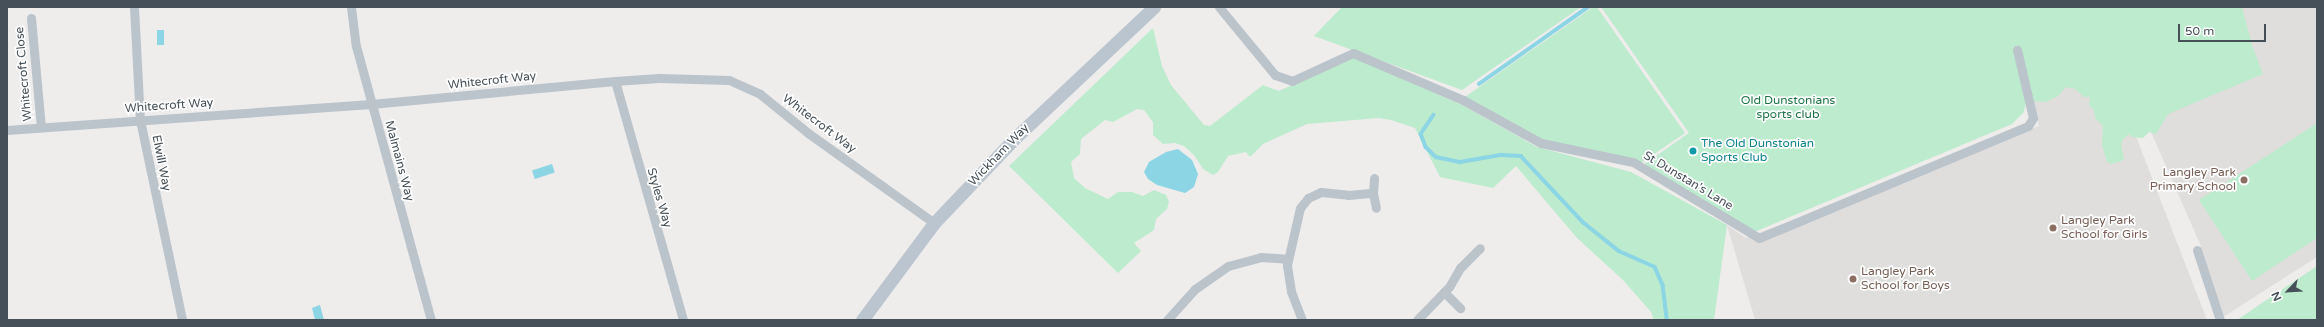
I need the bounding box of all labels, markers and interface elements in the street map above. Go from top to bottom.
scale bar [2180,16,2268,42]
text: 50 m [2185,24,2214,38]
street label: Whitecroft Close [13,26,35,122]
street label: Whitecroft Way [447,69,537,93]
street label: Whitecroft Way [779,92,859,156]
park label: Old Dunstonians sports club [1741,94,1835,122]
street label: Whitecroft Way [124,96,214,116]
street label: Malmains Way [381,119,417,203]
street label: Wickham Way [966,121,1032,189]
street label: Elwill Way [148,134,174,192]
place label: The Old Dunstonian Sports Club [1701,137,1814,165]
marker: The Old Dunstonian Sports Club [1688,146,1698,156]
street label: St Dunstan's Lane [1641,149,1735,213]
street label: Styles Way [644,166,674,230]
place label: Langley Park Primary School [2150,166,2236,194]
marker: Langley Park Primary School [2239,175,2249,185]
place label: Langley Park School for Girls [2061,214,2147,242]
marker: Langley Park School for Girls [2048,223,2058,233]
place label: Langley Park School for Boys [1861,265,1950,293]
north arrow [2268,271,2308,311]
marker: Langley Park School for Boys [1848,274,1858,284]
text: N [2269,290,2284,303]

